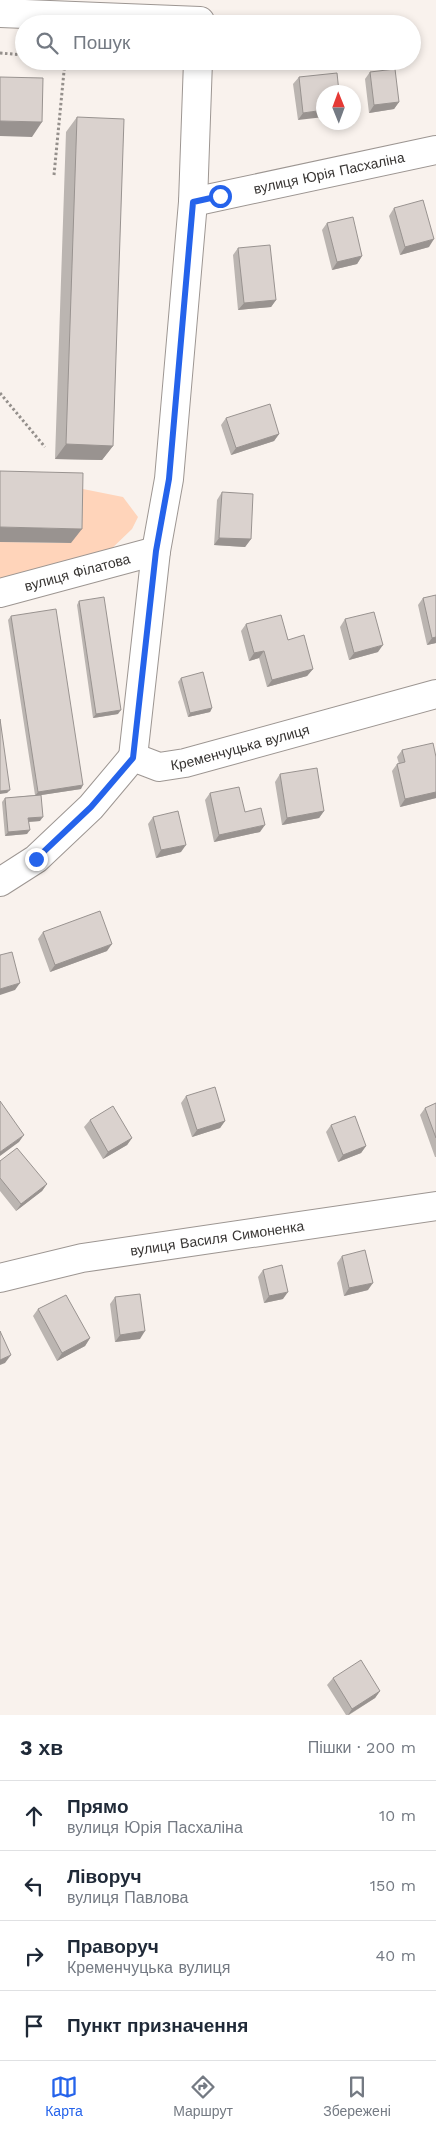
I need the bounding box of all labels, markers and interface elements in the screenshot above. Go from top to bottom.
search box [15,15,421,70]
icon: search [33,29,61,57]
text: Пошук [73,31,130,54]
north arrow [316,85,361,130]
street label: вулиця Юрія Пасхаліна [252,149,406,197]
route start [209,185,232,208]
street label: вулиця Філатова [23,550,132,594]
street label: Кременчуцька вулиця [170,721,311,773]
route end [25,848,48,871]
street label: вулиця Василя Симоненка [129,1217,305,1259]
text: 3 хв [20,1735,63,1760]
text: Пішки · 200 m [308,1738,416,1757]
text: Прямо [67,1795,129,1818]
icon: ahead [20,1802,48,1830]
text: 10 m [379,1806,416,1825]
text: вулиця Юрія Пасхаліна [67,1818,243,1837]
text: Ліворуч [67,1865,142,1888]
icon: left [20,1872,48,1900]
text: 150 m [370,1876,416,1895]
text: вулиця Павлова [67,1888,189,1907]
text: Праворуч [67,1935,159,1958]
icon: right [20,1942,48,1970]
text: 40 m [376,1946,416,1965]
text: Кременчуцька вулиця [67,1958,230,1977]
icon: arrive [20,2012,48,2040]
text: Пункт призначення [67,2014,248,2037]
tab: Карта [45,2073,83,2119]
tab: Маршрут [173,2073,233,2119]
tab: Збережені [323,2073,391,2119]

